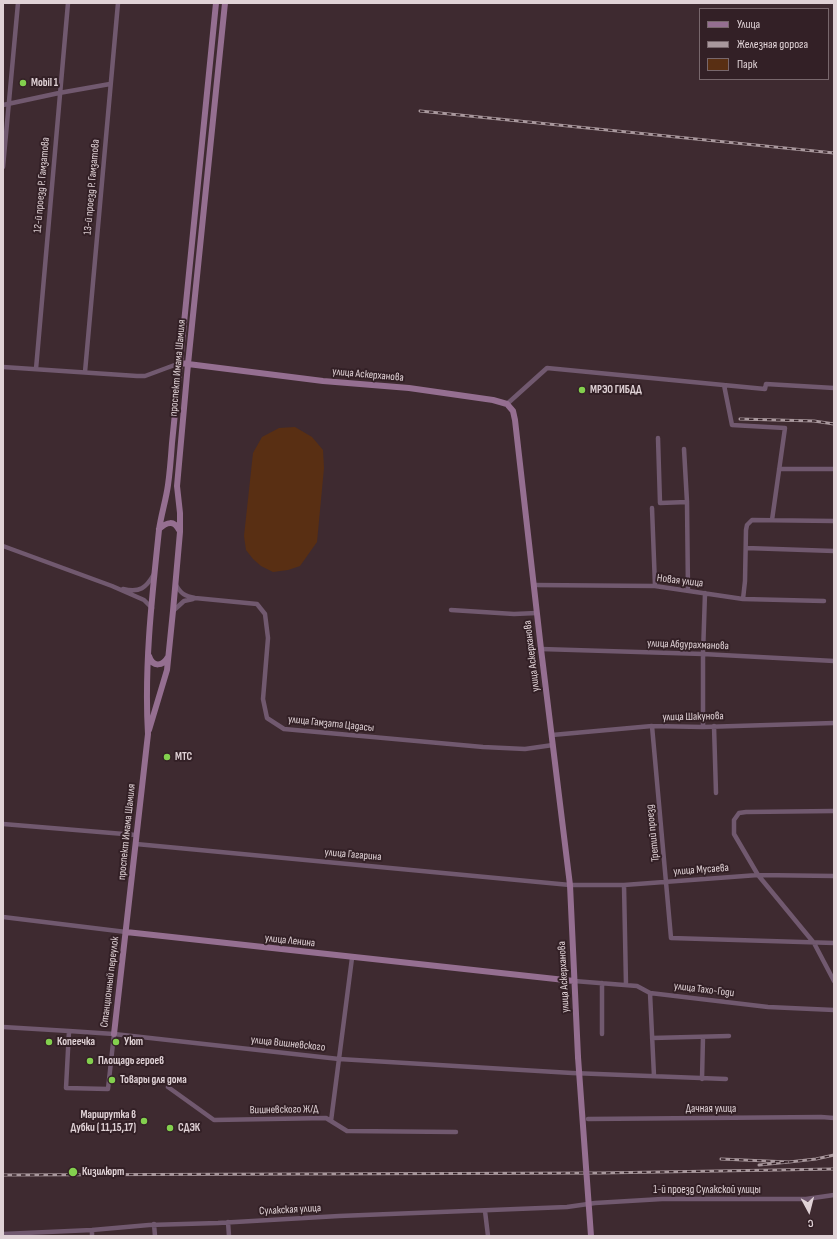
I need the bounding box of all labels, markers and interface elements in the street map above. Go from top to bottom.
legend [699,8,829,80]
text: Улица [737,17,760,32]
text: Железная дорога [737,37,808,52]
text: Парк [737,57,757,72]
place label: Mobil 1 [31,76,58,90]
marker: Mobil 1 [18,78,28,88]
street label: 12-й проезд Р. Гамзатова [31,137,53,233]
street label: 13-й проезд Р. Гамзатова [81,139,103,235]
street label: проспект Имама Шамиля [167,319,189,417]
street label: улица Аскерханова [332,365,404,385]
place label: МРЭО ГИБДД [590,383,642,397]
marker: МРЭО ГИБДД [577,385,587,395]
street label: Новая улица [656,572,704,590]
street label: улица Аскерханова [521,620,543,692]
street label: улица Абдурахманова [647,637,729,653]
street label: улица Шакунова [662,710,724,724]
street label: улица Гамзата Цадасы [287,713,375,735]
place label: МТС [175,750,192,764]
marker: МТС [162,752,172,762]
street label: проспект Имама Шамиля [115,783,139,881]
street label: Третий проезд [643,804,663,862]
street label: улица Гагарина [324,846,382,864]
street label: улица Мусаева [673,861,729,879]
street label: улица Ленина [264,932,316,950]
street label: Станционный переулок [98,936,122,1028]
street label: улица Аскерханова [556,941,572,1013]
street label: улица Тахо-Годи [673,980,735,1000]
street label: улица Вишневского [250,1034,326,1054]
place label: Копеечка [57,1035,95,1049]
place label: Уют [124,1035,143,1049]
marker: Копеечка [44,1037,54,1047]
marker: Уют [111,1037,121,1047]
place label: Площадь героев [98,1054,164,1068]
marker: Площадь героев [85,1056,95,1066]
place label: Товары для дома [120,1073,187,1087]
marker: Товары для дома [107,1075,117,1085]
street label: Дачная улица [686,1102,736,1116]
street label: Вишневского Ж/Д [249,1103,319,1117]
place label: Маршрутка в Дубки ( 11,15,17) [71,1108,136,1134]
marker: Маршрутка в Дубки ( 11,15,17) [139,1116,149,1126]
place label: СДЭК [178,1121,200,1135]
marker: СДЭК [165,1123,175,1133]
place label: Кизилюрт [82,1165,124,1179]
marker: Кизилюрт [67,1166,79,1178]
street label: 1-й проезд Сулакской улицы [653,1183,761,1197]
north arrow [789,1191,829,1231]
street label: Сулакская улица [259,1202,321,1218]
text: С [807,1217,814,1230]

